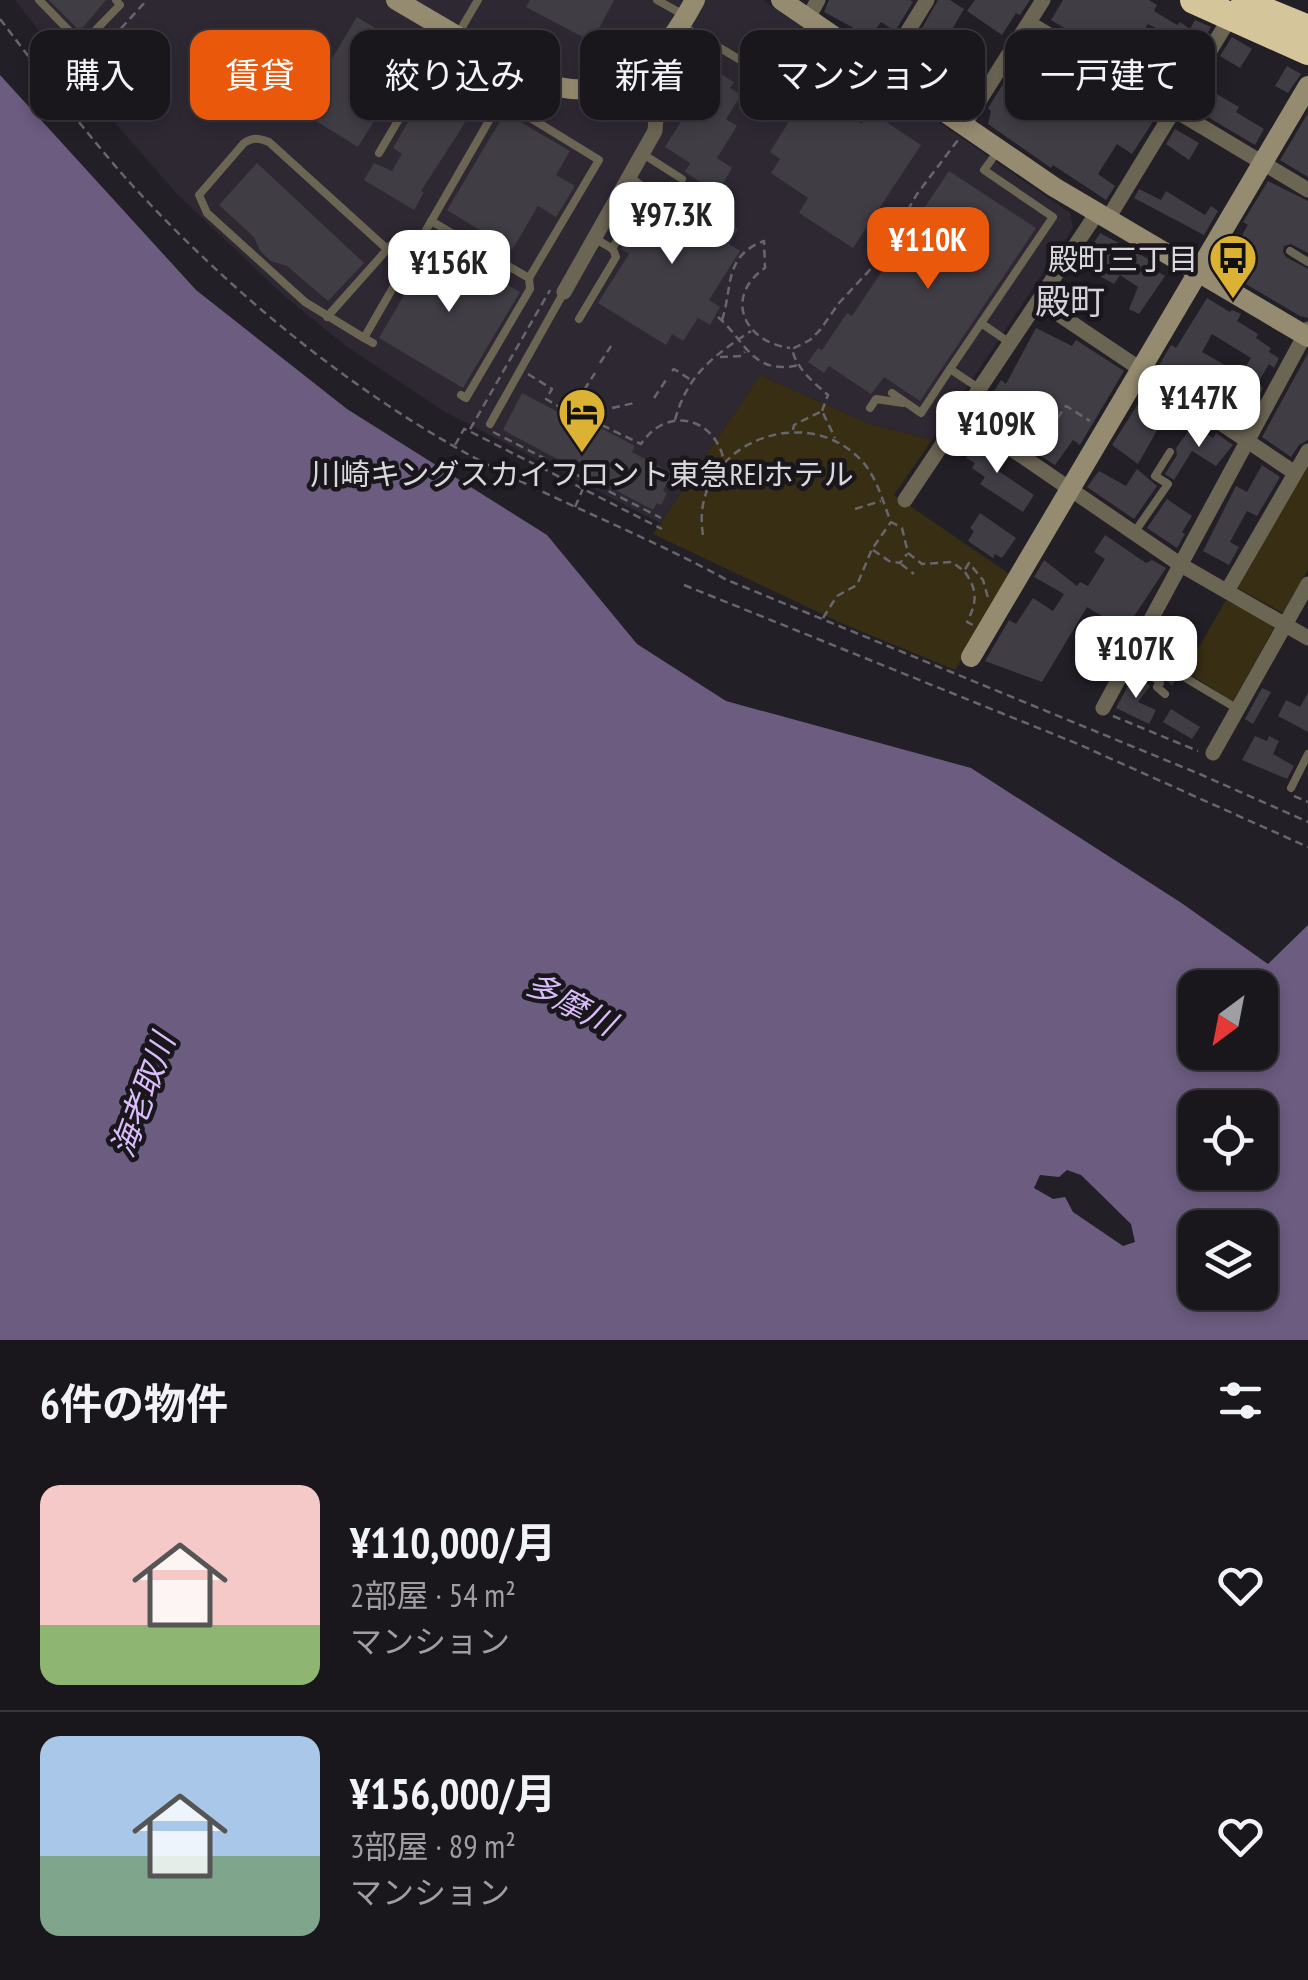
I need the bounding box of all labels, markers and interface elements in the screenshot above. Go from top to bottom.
chip: 購入 [30,30,170,120]
chip: 賃貸 [190,30,330,120]
chip: 絞り込み [350,30,560,120]
chip: 新着 [580,30,720,120]
chip: マンション [740,30,985,120]
chip: 一戸建て [1005,30,1215,120]
pin: ¥97.3K [591,182,753,267]
text: ¥97.3K [631,193,713,235]
pin: ¥110K [858,207,998,292]
text: ¥110K [889,218,967,260]
pin: ¥156K [379,230,519,315]
bus stop icon: 殿町三丁目 [1207,232,1259,300]
place label: 殿町三丁目 [1048,239,1198,278]
text: ¥156K [410,241,488,283]
district label: 殿町 [1035,278,1105,324]
pin: ¥147K [1129,365,1269,450]
text: ¥147K [1160,376,1238,418]
hotel icon: 川崎キングスカイフロント東急REIホテル [556,386,608,454]
pin: ¥109K [927,391,1067,476]
text: ¥109K [958,402,1036,444]
place label: 川崎キングスカイフロント東急REIホテル [310,454,854,493]
pin: ¥107K [1066,616,1206,701]
text: ¥107K [1097,627,1175,669]
water label: 多摩川 [519,962,626,1045]
north arrow [1178,970,1278,1070]
map controls [1178,970,1278,1310]
water label: 海老取川 [100,1025,185,1162]
button: locate [1178,1090,1278,1190]
button: layers [1178,1210,1278,1310]
icon: filters [1213,1373,1268,1428]
text: 6件の物件 [40,1376,228,1431]
text: ¥110,000/月 [350,1515,556,1570]
icon: home [120,1525,240,1645]
icon: heart [1213,1558,1268,1613]
text: 2部屋 · 54 m² [350,1574,516,1616]
text: マンション [350,1620,510,1662]
text: ¥156,000/月 [350,1766,556,1821]
icon: home [120,1776,240,1896]
icon: heart [1213,1809,1268,1864]
text: 3部屋 · 89 m² [350,1825,516,1867]
text: マンション [350,1871,510,1913]

